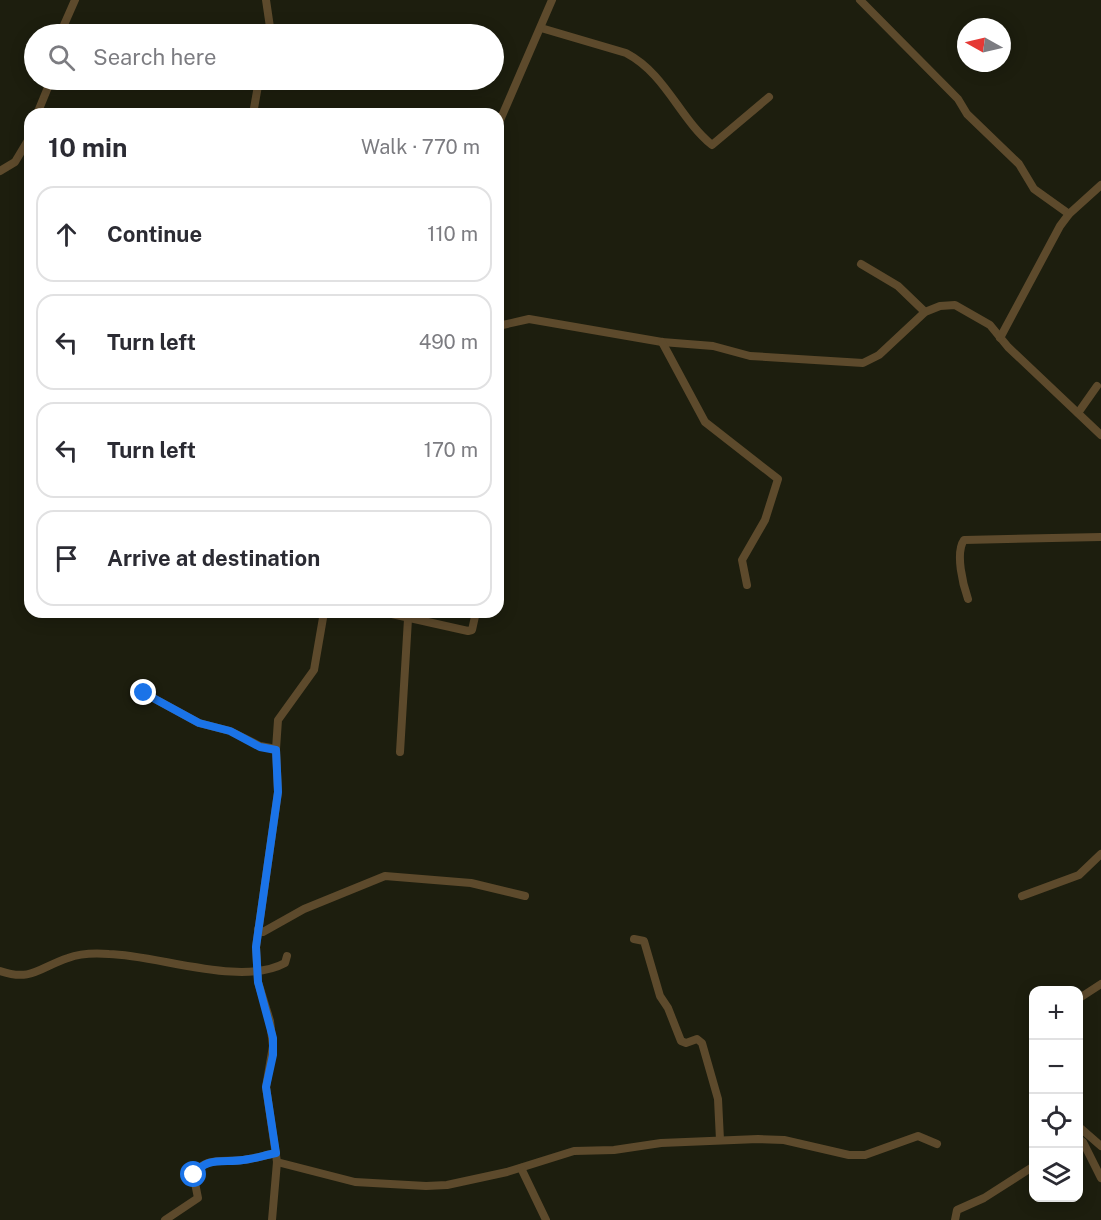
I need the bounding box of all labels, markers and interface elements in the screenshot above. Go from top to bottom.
north arrow [957,18,1011,72]
search box [24,24,504,90]
icon: search [45,41,78,74]
text: Search here [93,44,217,70]
text: 10 min [48,132,127,163]
text: Walk · 770 m [361,135,480,159]
icon: ahead [50,218,83,251]
text: Continue [107,221,202,247]
text: 110 m [427,222,478,246]
icon: left [50,326,83,359]
text: Turn left [107,329,196,355]
text: 490 m [419,330,478,354]
icon: left [50,434,83,467]
text: Turn left [107,437,196,463]
text: 170 m [424,438,478,462]
icon: arrive [50,542,83,575]
text: Arrive at destination [107,545,320,571]
route end [130,679,156,705]
map controls [1029,986,1083,1202]
button: + [1029,986,1083,1040]
button: − [1029,1040,1083,1094]
button: locate [1029,1094,1083,1148]
button: layers [1029,1148,1083,1202]
route start [180,1161,206,1187]

